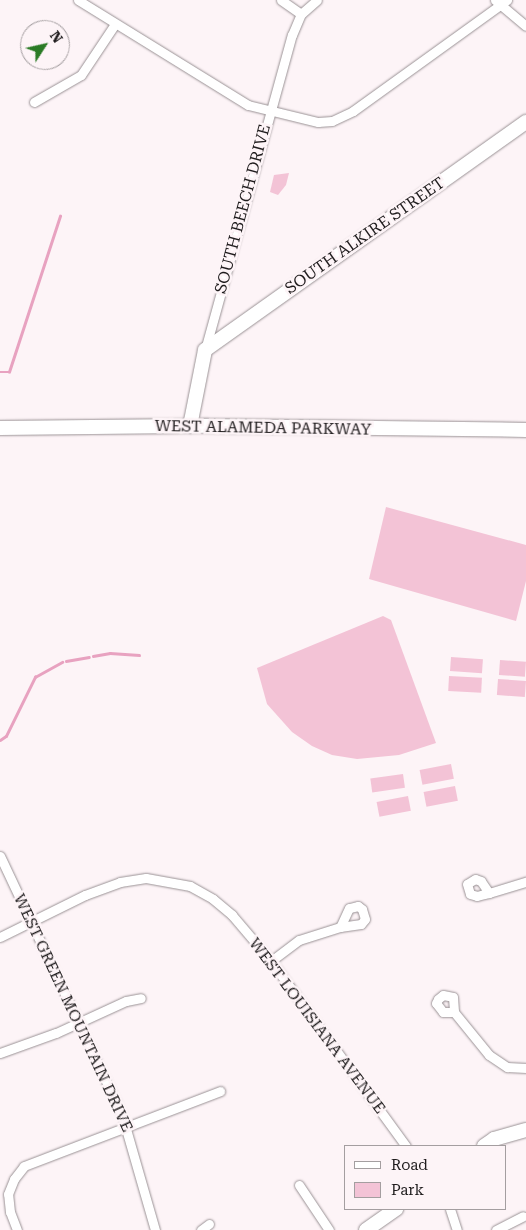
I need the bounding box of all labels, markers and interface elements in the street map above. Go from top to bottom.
north arrow [20,20,70,70]
text: N [47,28,66,46]
street label: SOUTH BEECH DRIVE [211,122,275,296]
street label: SOUTH ALKIRE STREET [282,174,448,298]
street label: WEST ALAMEDA PARKWAY [155,417,371,439]
street label: WEST GREEN MOUNTAIN DRIVE [9,891,137,1135]
street label: WEST LOUISIANA AVENUE [245,934,389,1118]
legend [344,1145,506,1210]
text: Road [391,1156,428,1174]
text: Park [391,1181,424,1199]

